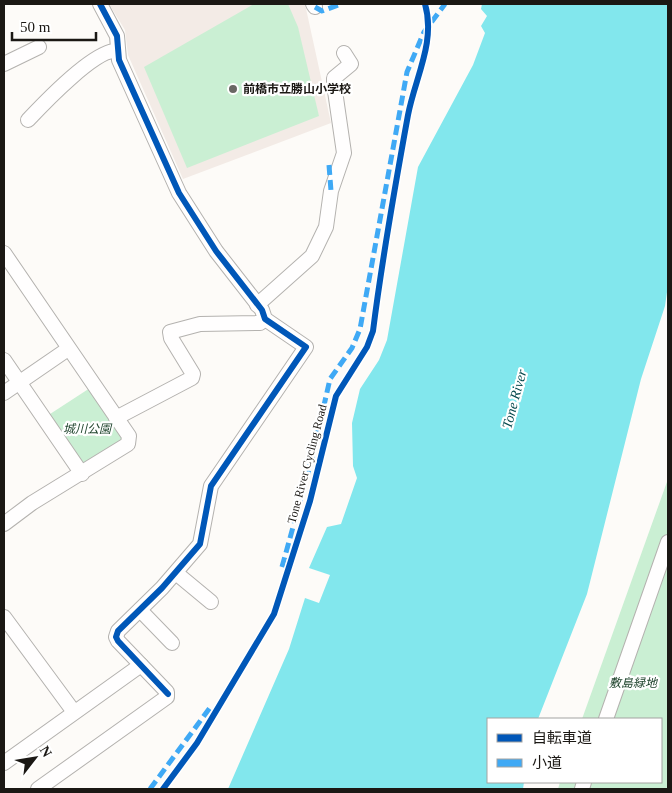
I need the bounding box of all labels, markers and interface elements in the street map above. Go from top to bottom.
scale bar [12,10,96,42]
text: 50 m [20,19,51,35]
place label: 前橋市立勝山小学校 [243,82,351,96]
marker: 前橋市立勝山小学校 [227,83,239,95]
water label: Tone River [499,367,530,430]
street label: Tone River Cycling Road [284,403,330,525]
park label: 城川公園 [63,422,113,436]
park label: 敷島緑地 [609,676,659,690]
legend [487,718,662,783]
text: 自転車道 [532,730,592,746]
north arrow [10,733,60,783]
text: N [37,743,55,760]
text: 小道 [532,755,562,771]

